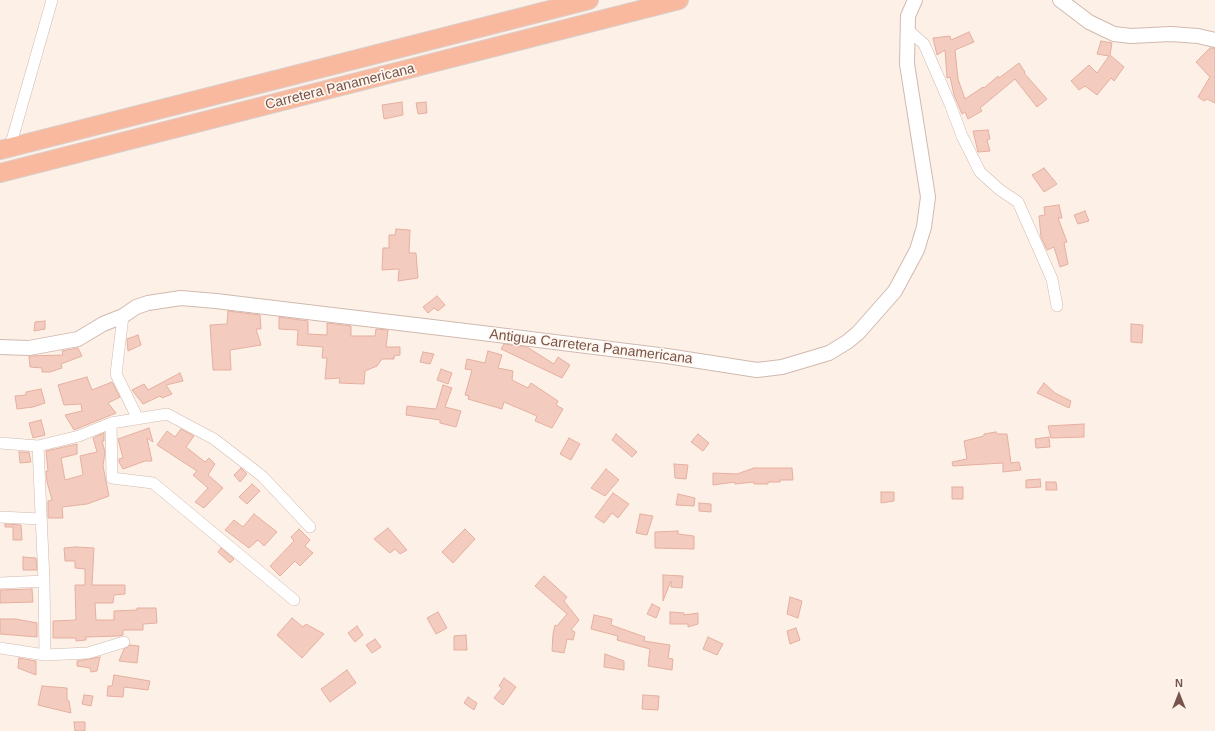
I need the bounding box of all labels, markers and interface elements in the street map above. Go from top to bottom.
street label: Carretera Panamericana [264,60,416,114]
street label: Antigua Carretera Panamericana [488,326,694,368]
north arrow [1159,675,1199,715]
text: N [1175,677,1183,689]

